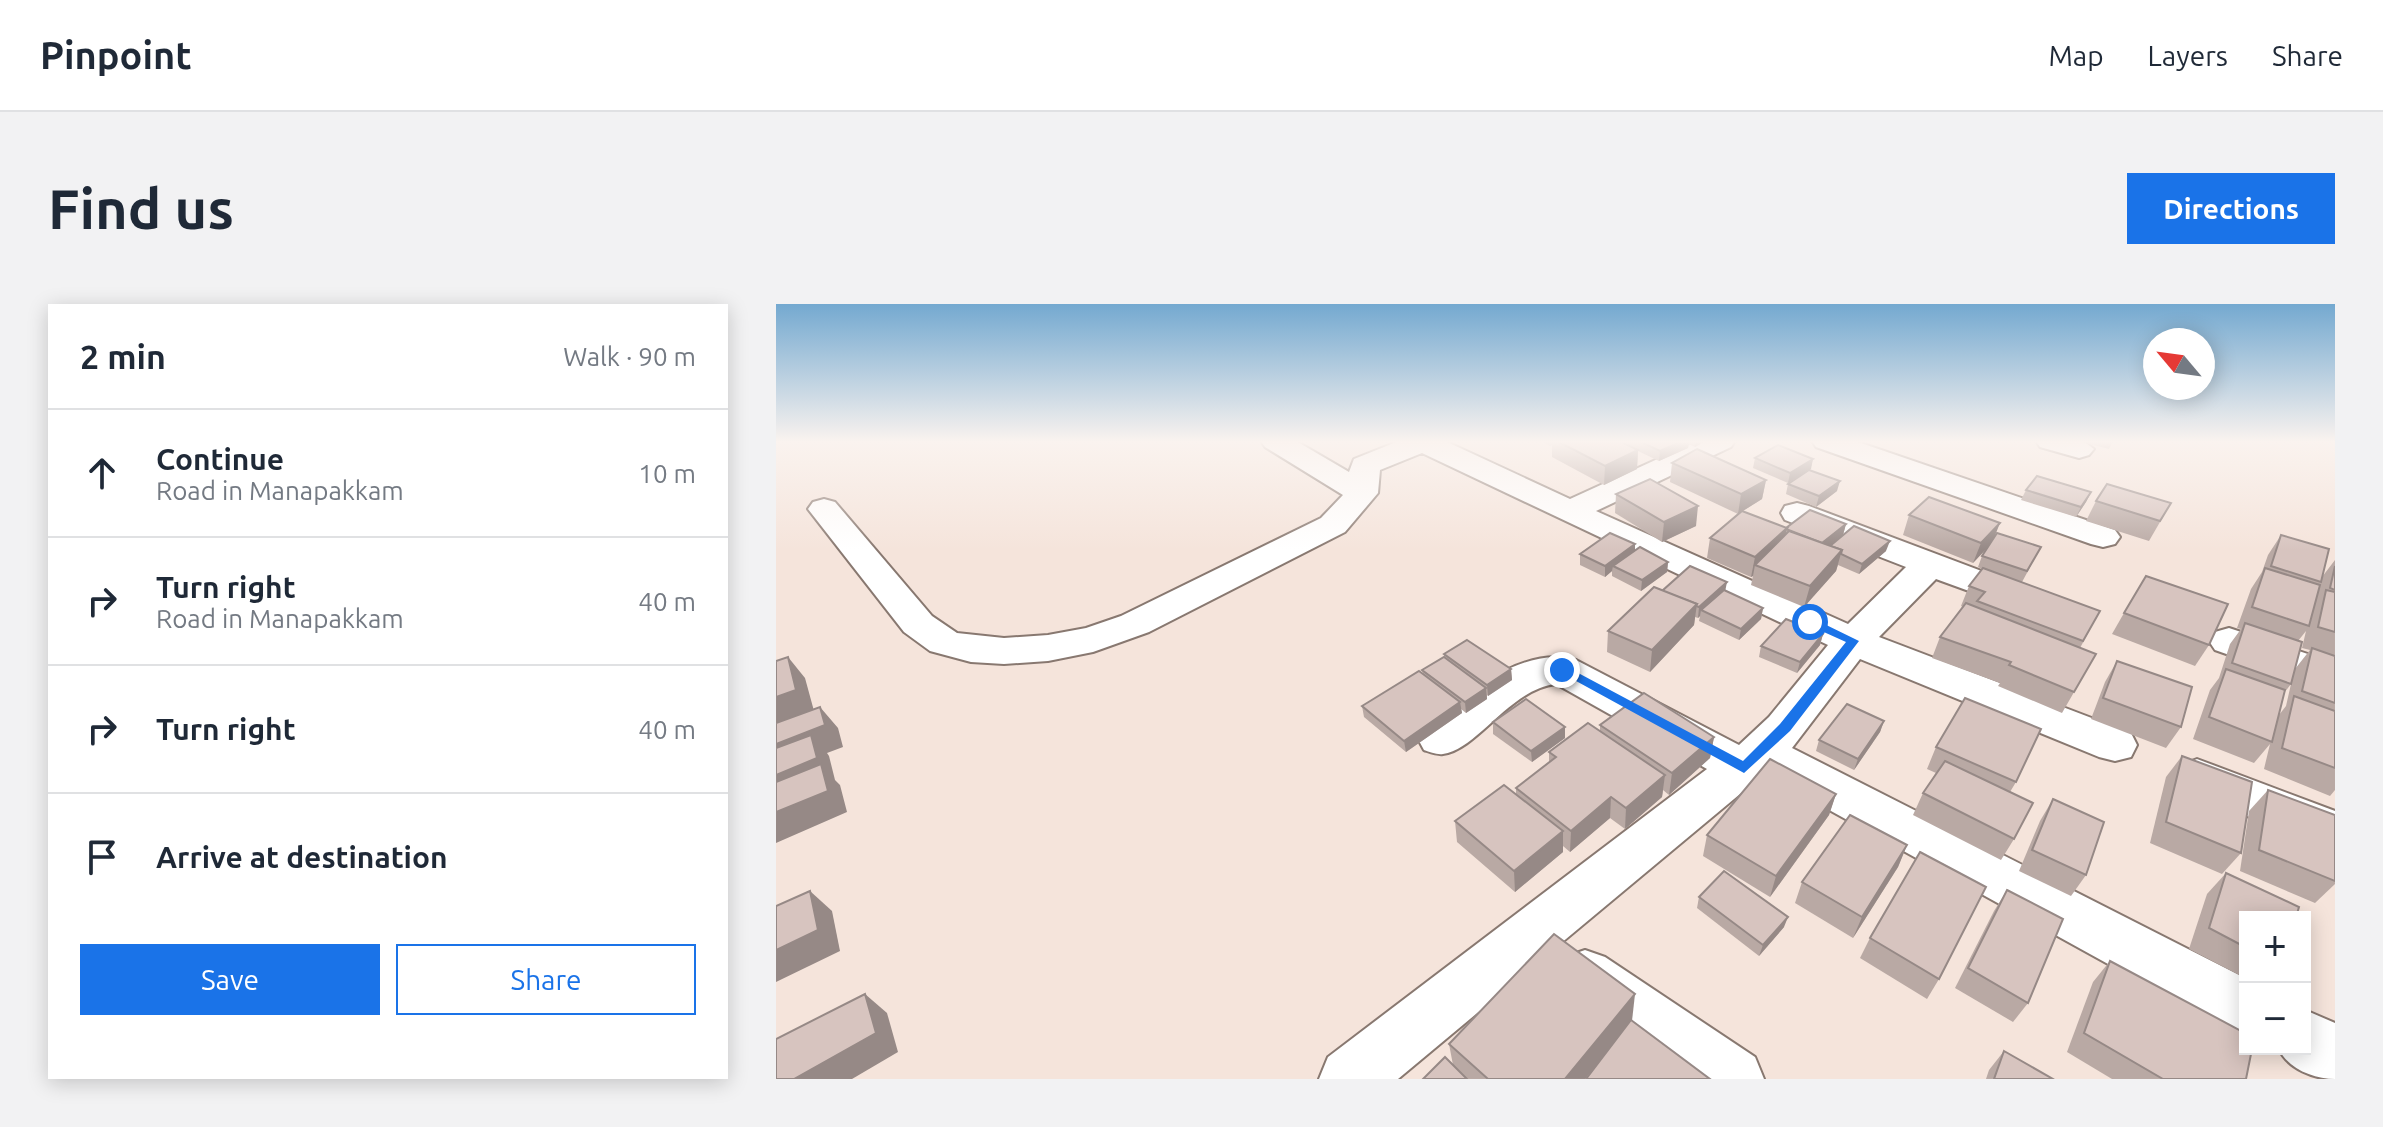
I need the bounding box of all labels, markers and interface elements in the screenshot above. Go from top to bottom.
text: Pinpoint [40,34,192,76]
text: Map [2048,40,2104,71]
text: Layers [2148,40,2228,71]
text: Share [2272,40,2343,71]
button: Directions [2127,173,2335,244]
text: Find us [48,177,234,240]
north arrow [2143,328,2215,400]
text: 2 min [80,337,166,375]
text: Walk · 90 m [563,342,696,371]
text: Continue [156,442,284,476]
icon: ahead [80,451,124,495]
text: 10 m [638,459,696,488]
text: Road in Manapakkam [156,476,404,505]
text: Turn right [156,570,296,604]
icon: right [80,579,124,623]
text: 40 m [638,587,696,616]
text: Road in Manapakkam [156,604,404,633]
route start [1792,604,1828,640]
route end [1544,652,1580,688]
icon: right [80,707,124,751]
text: Turn right [156,712,296,746]
text: 40 m [638,715,696,744]
icon: arrive [80,835,124,879]
text: Arrive at destination [156,840,448,874]
map controls [2239,911,2311,1055]
button: + [2239,911,2311,983]
button: Save [80,944,380,1015]
button: Share [396,944,696,1015]
button: − [2239,983,2311,1055]

